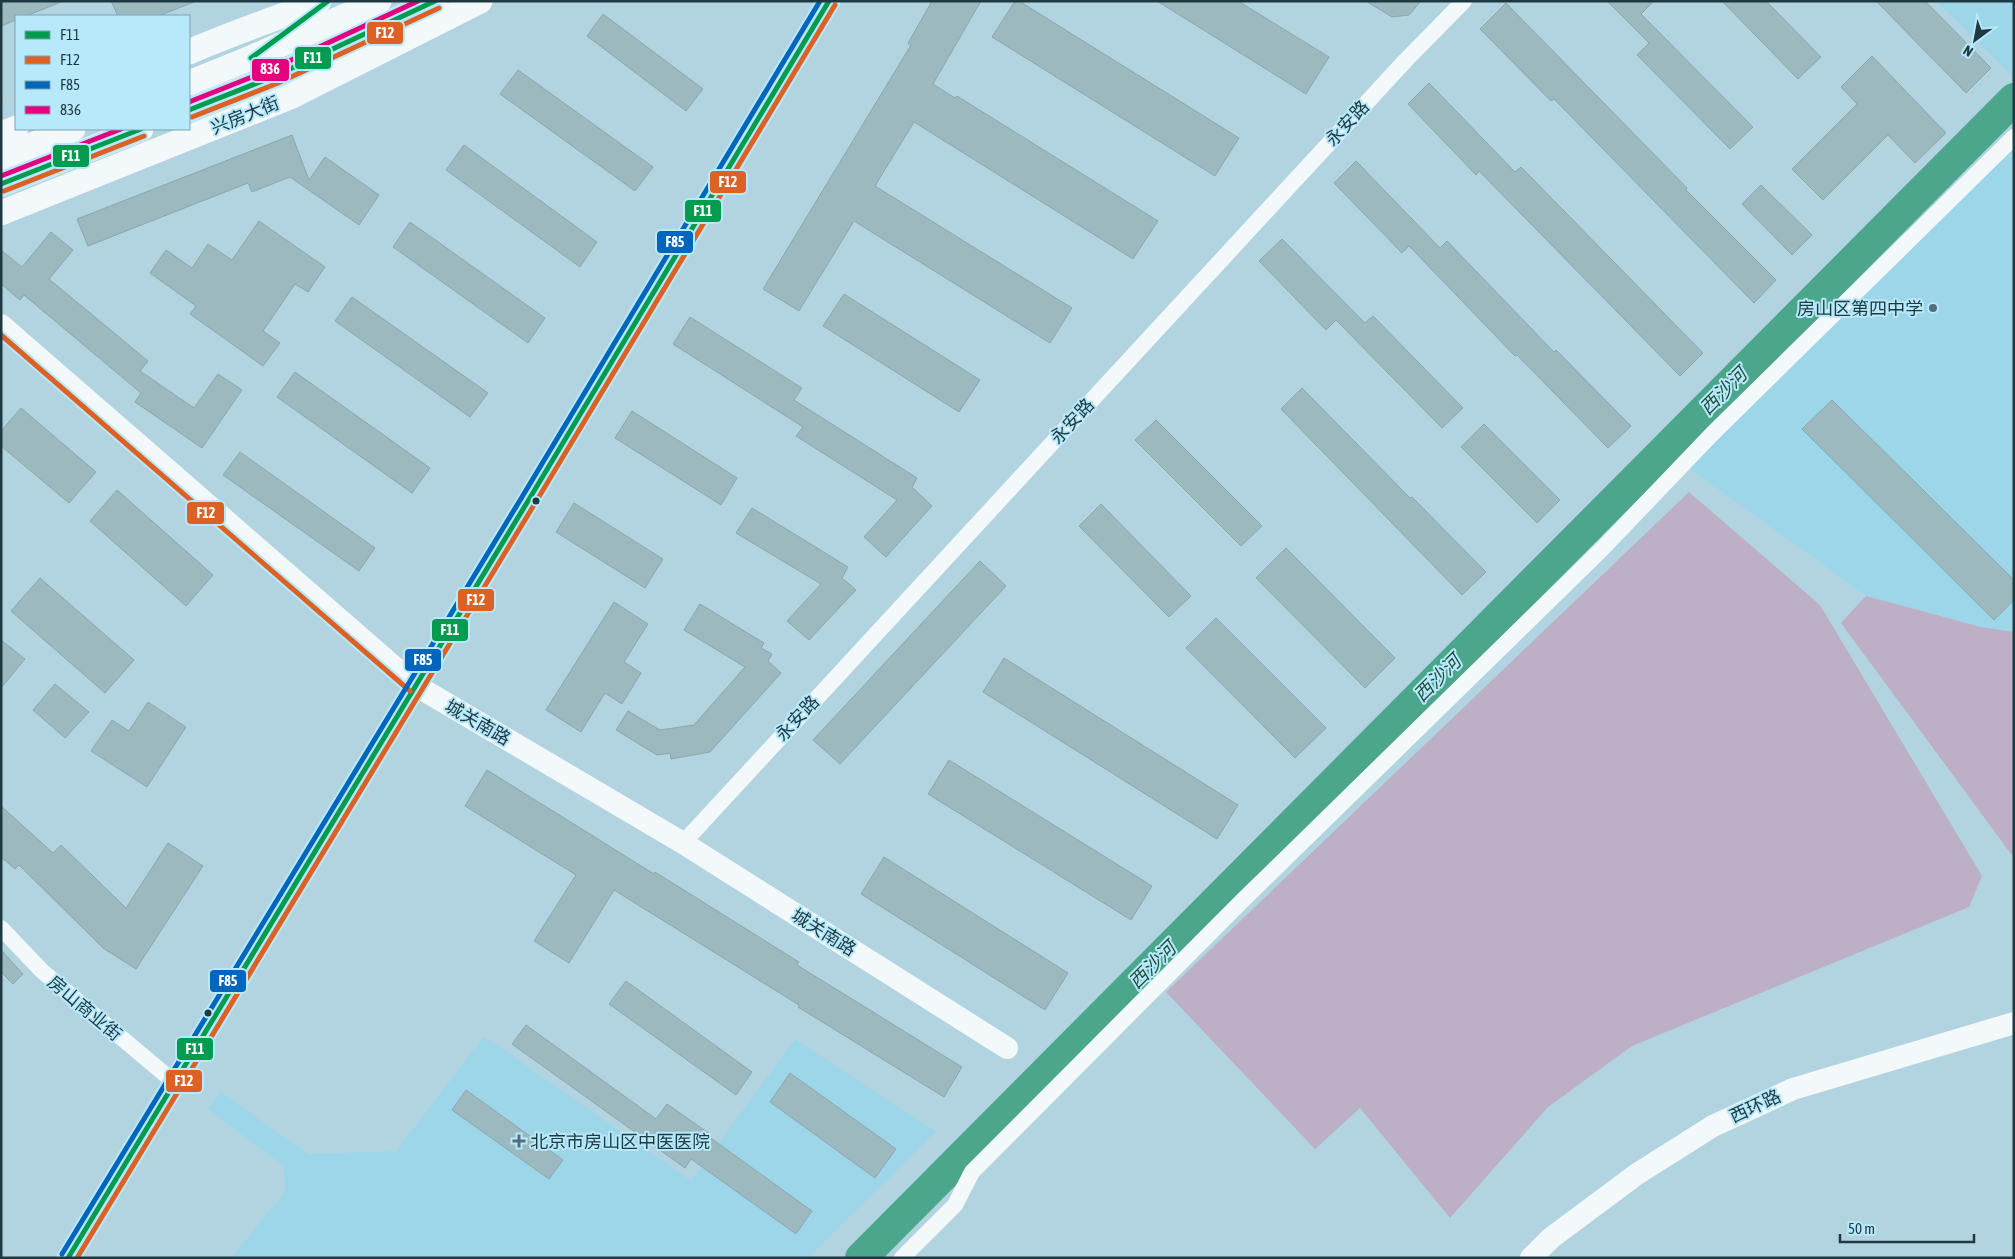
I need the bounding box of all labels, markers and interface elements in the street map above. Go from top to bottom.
legend [15,15,190,130]
north arrow [1950,15,2000,65]
line badge: F12 [366,21,404,45]
text: F12 [376,25,395,41]
text: F11 [60,26,80,43]
text: N [1960,42,1976,60]
line badge: F11 [294,46,332,70]
text: F11 [304,50,323,66]
text: F12 [60,51,80,68]
line badge: 836 [251,58,290,82]
text: 836 [260,61,280,77]
text: F85 [60,76,80,93]
street label: 兴房大街 [208,92,282,138]
street label: 永安路 [1321,96,1373,150]
text: 836 [60,101,81,118]
line badge: F11 [52,144,90,168]
text: F11 [62,148,81,164]
line badge: F12 [709,170,747,194]
text: F12 [719,174,738,190]
line badge: F11 [684,199,722,223]
text: F11 [694,203,713,219]
line badge: F85 [656,230,694,254]
text: F85 [666,234,685,250]
place label: 房山区第四中学 [1797,298,1923,319]
marker: 房山区第四中学 [1927,302,1939,314]
water label: 西沙河 [1695,360,1754,419]
street label: 永安路 [1046,394,1098,448]
unlabelled marker [531,496,541,506]
line badge: F12 [186,501,225,525]
text: F12 [197,505,216,521]
line badge: F12 [457,588,495,612]
text: F12 [467,592,486,608]
line badge: F11 [431,618,469,642]
text: F11 [441,622,460,638]
water label: 西沙河 [1409,647,1468,706]
line badge: F85 [404,648,442,672]
text: F85 [414,652,433,668]
street label: 永安路 [771,691,823,745]
street label: 城关南路 [442,695,514,749]
street label: 城关南路 [788,904,860,960]
water label: 西沙河 [1124,934,1183,993]
line badge: F85 [209,969,247,993]
street label: 房山商业街 [44,971,126,1045]
text: F85 [219,973,238,989]
unlabelled marker [203,1008,213,1018]
line badge: F11 [176,1037,214,1061]
text: F11 [186,1041,205,1057]
line badge: F12 [165,1069,203,1093]
text: F12 [175,1073,194,1089]
street label: 西环路 [1726,1085,1784,1127]
place label: 北京市房山区中医医院 [530,1131,710,1152]
marker: 北京市房山区中医医院 [512,1134,526,1148]
scale bar [1840,1212,1974,1244]
text: 50 m [1848,1220,1875,1237]

